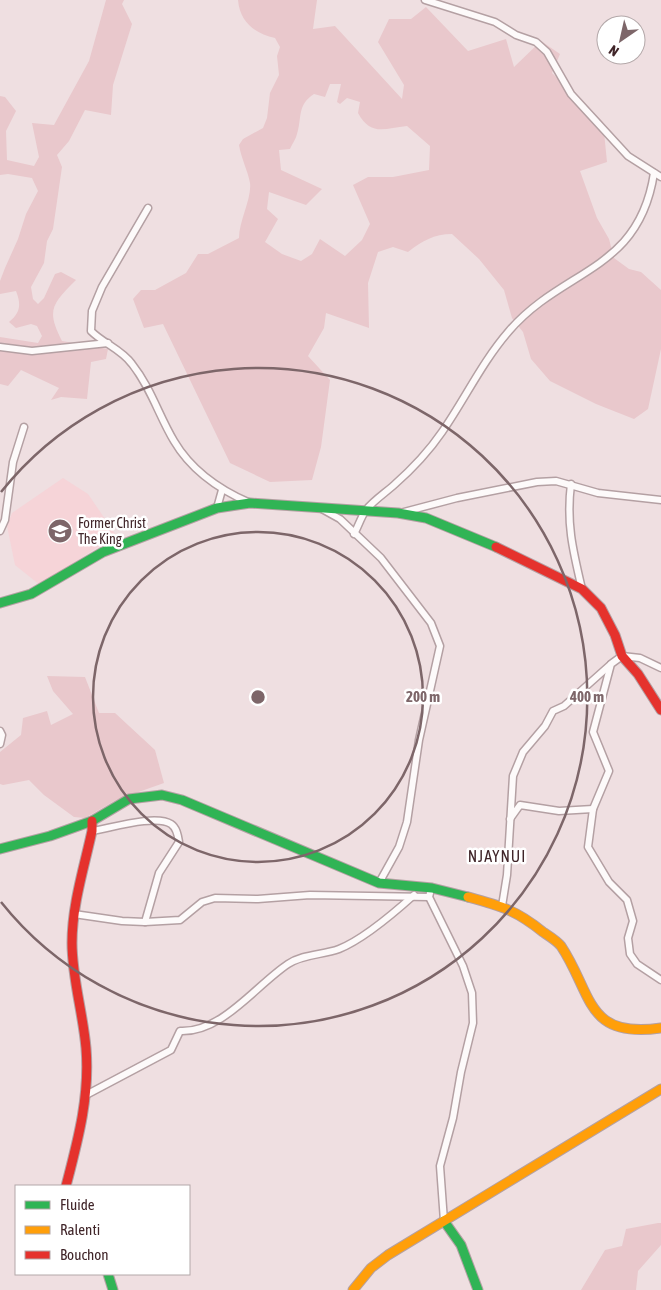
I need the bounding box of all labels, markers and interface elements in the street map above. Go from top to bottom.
north arrow [596,15,646,65]
text: N [606,42,622,60]
place label: Former Christ The King [78,515,146,547]
school or university icon: Former Christ The King [47,518,73,544]
centre of rings [249,688,267,706]
text: 200 m [406,688,440,705]
text: 400 m [569,688,604,705]
district label: NJAYNUI [468,847,526,865]
legend [15,1185,190,1275]
text: Fluide [60,1196,95,1213]
text: Ralenti [60,1221,100,1238]
text: Bouchon [60,1246,109,1263]

